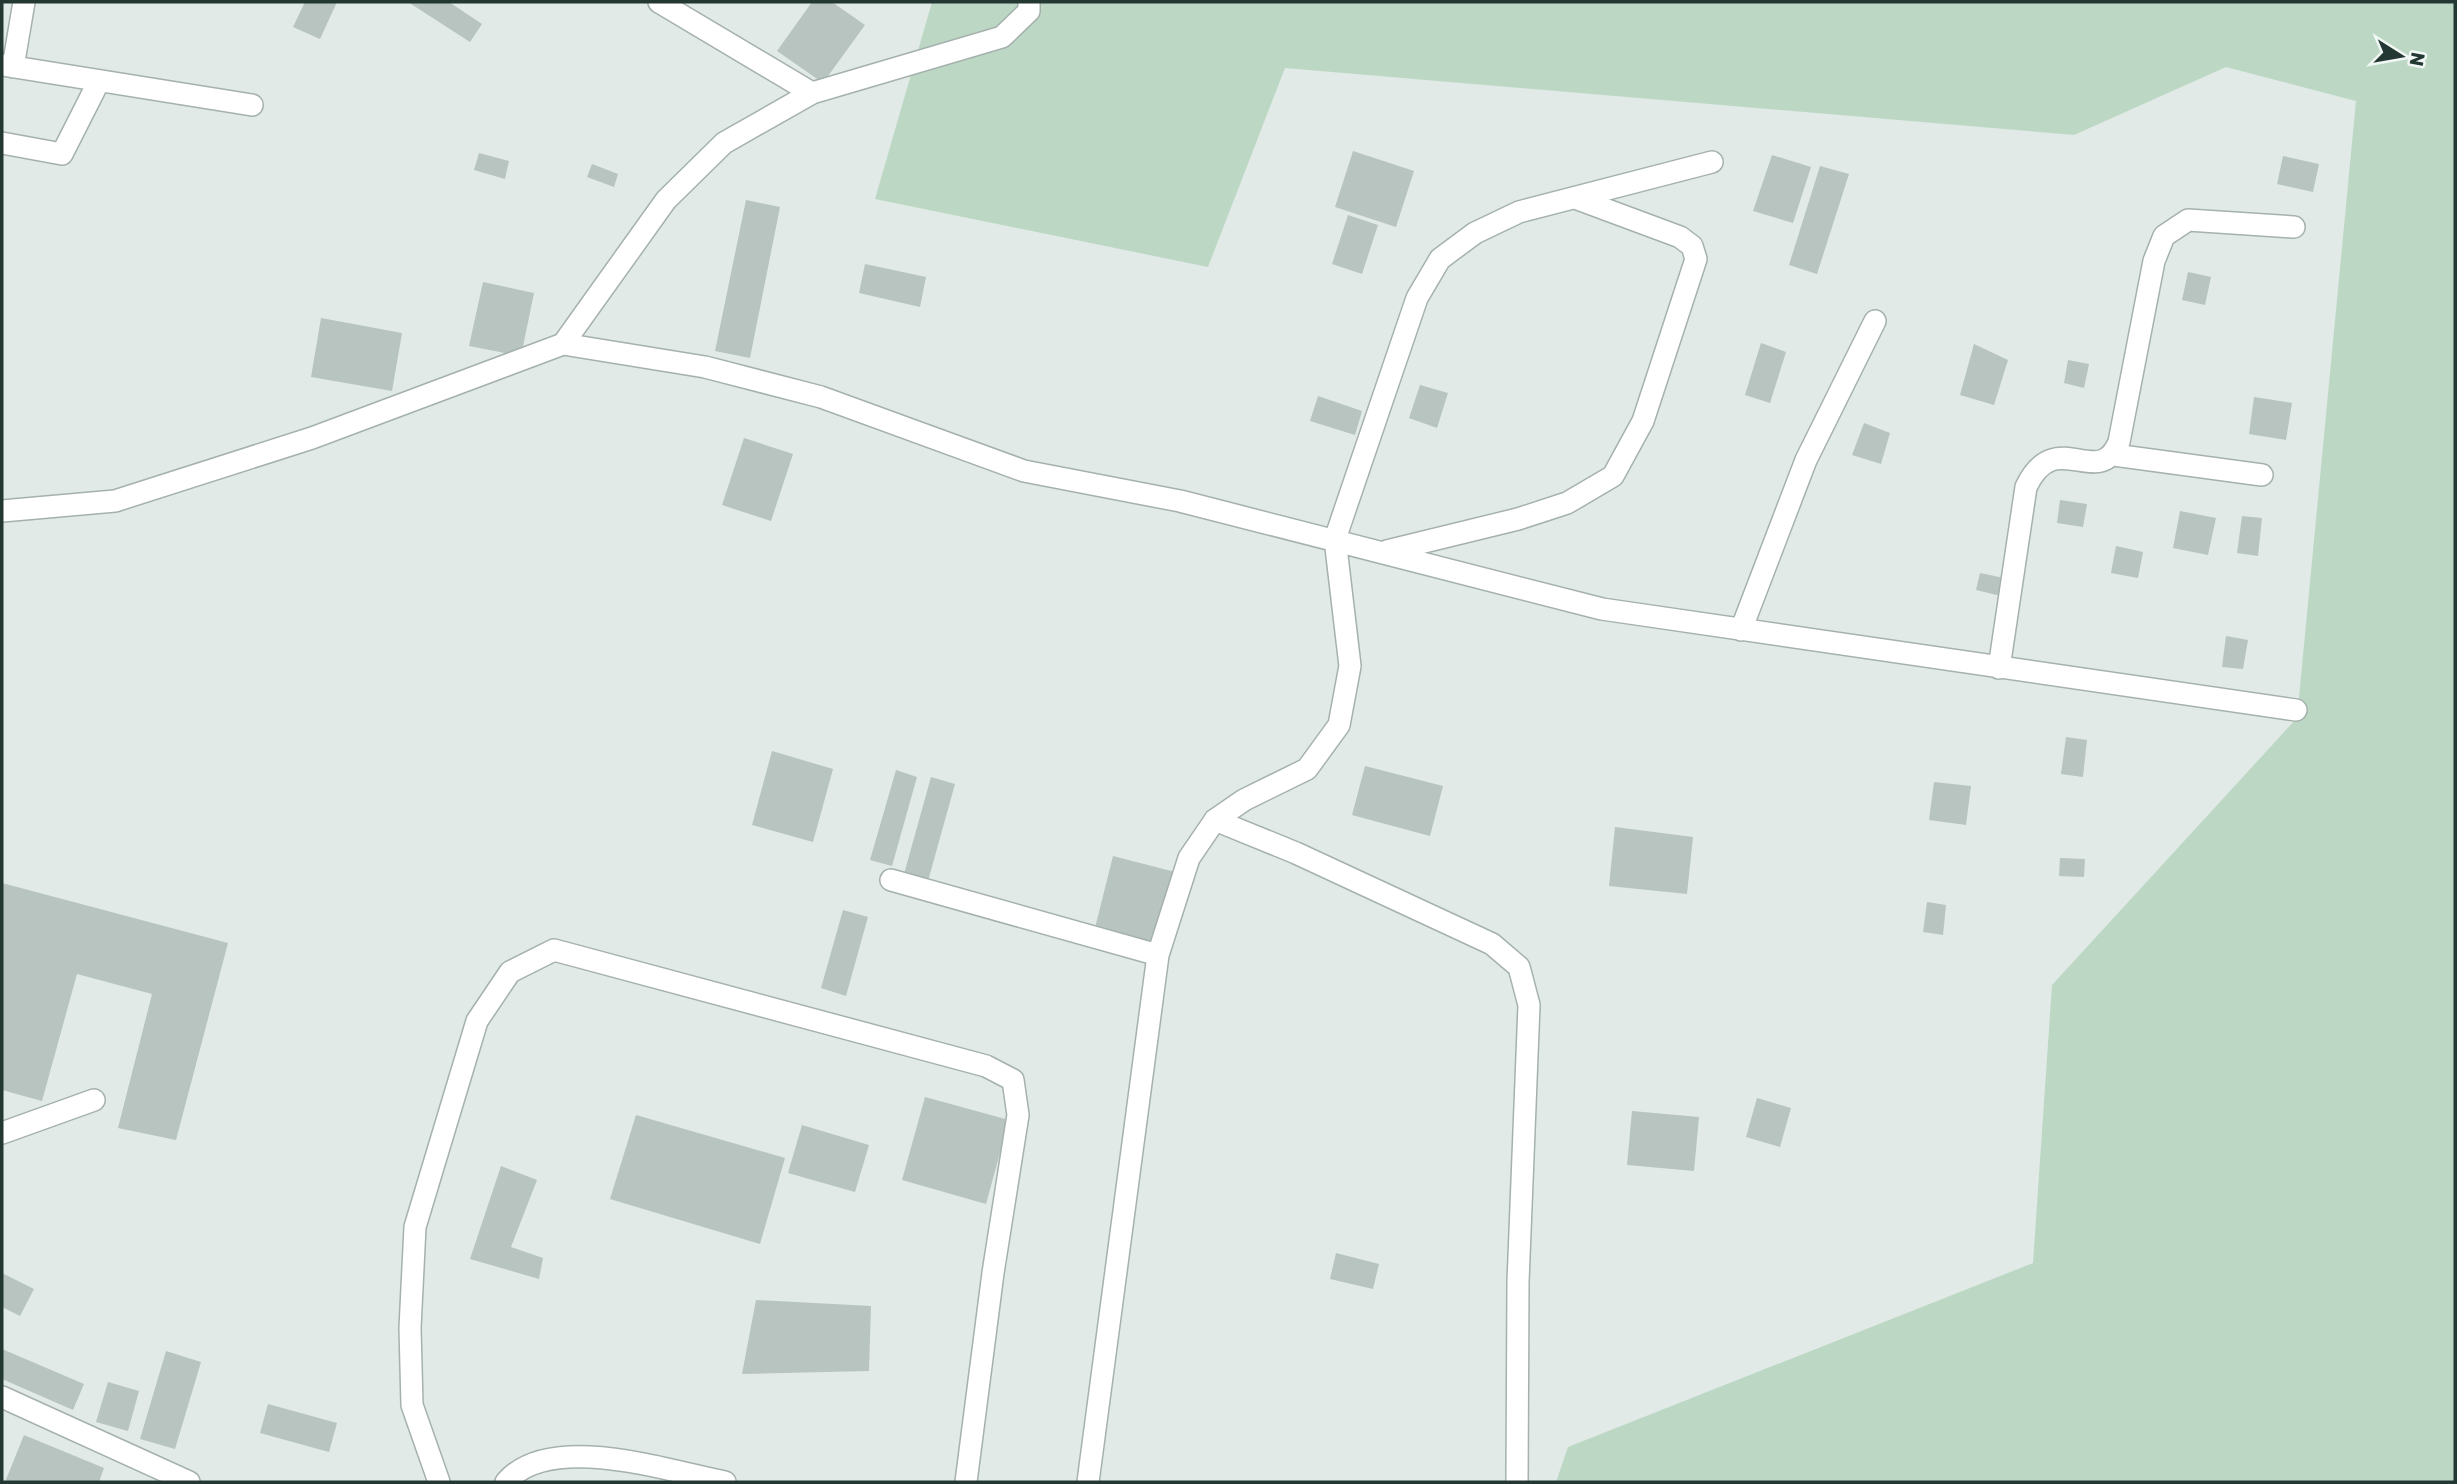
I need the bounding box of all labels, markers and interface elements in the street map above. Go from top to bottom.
north arrow [2366,21,2436,91]
text: N [2405,50,2430,68]

